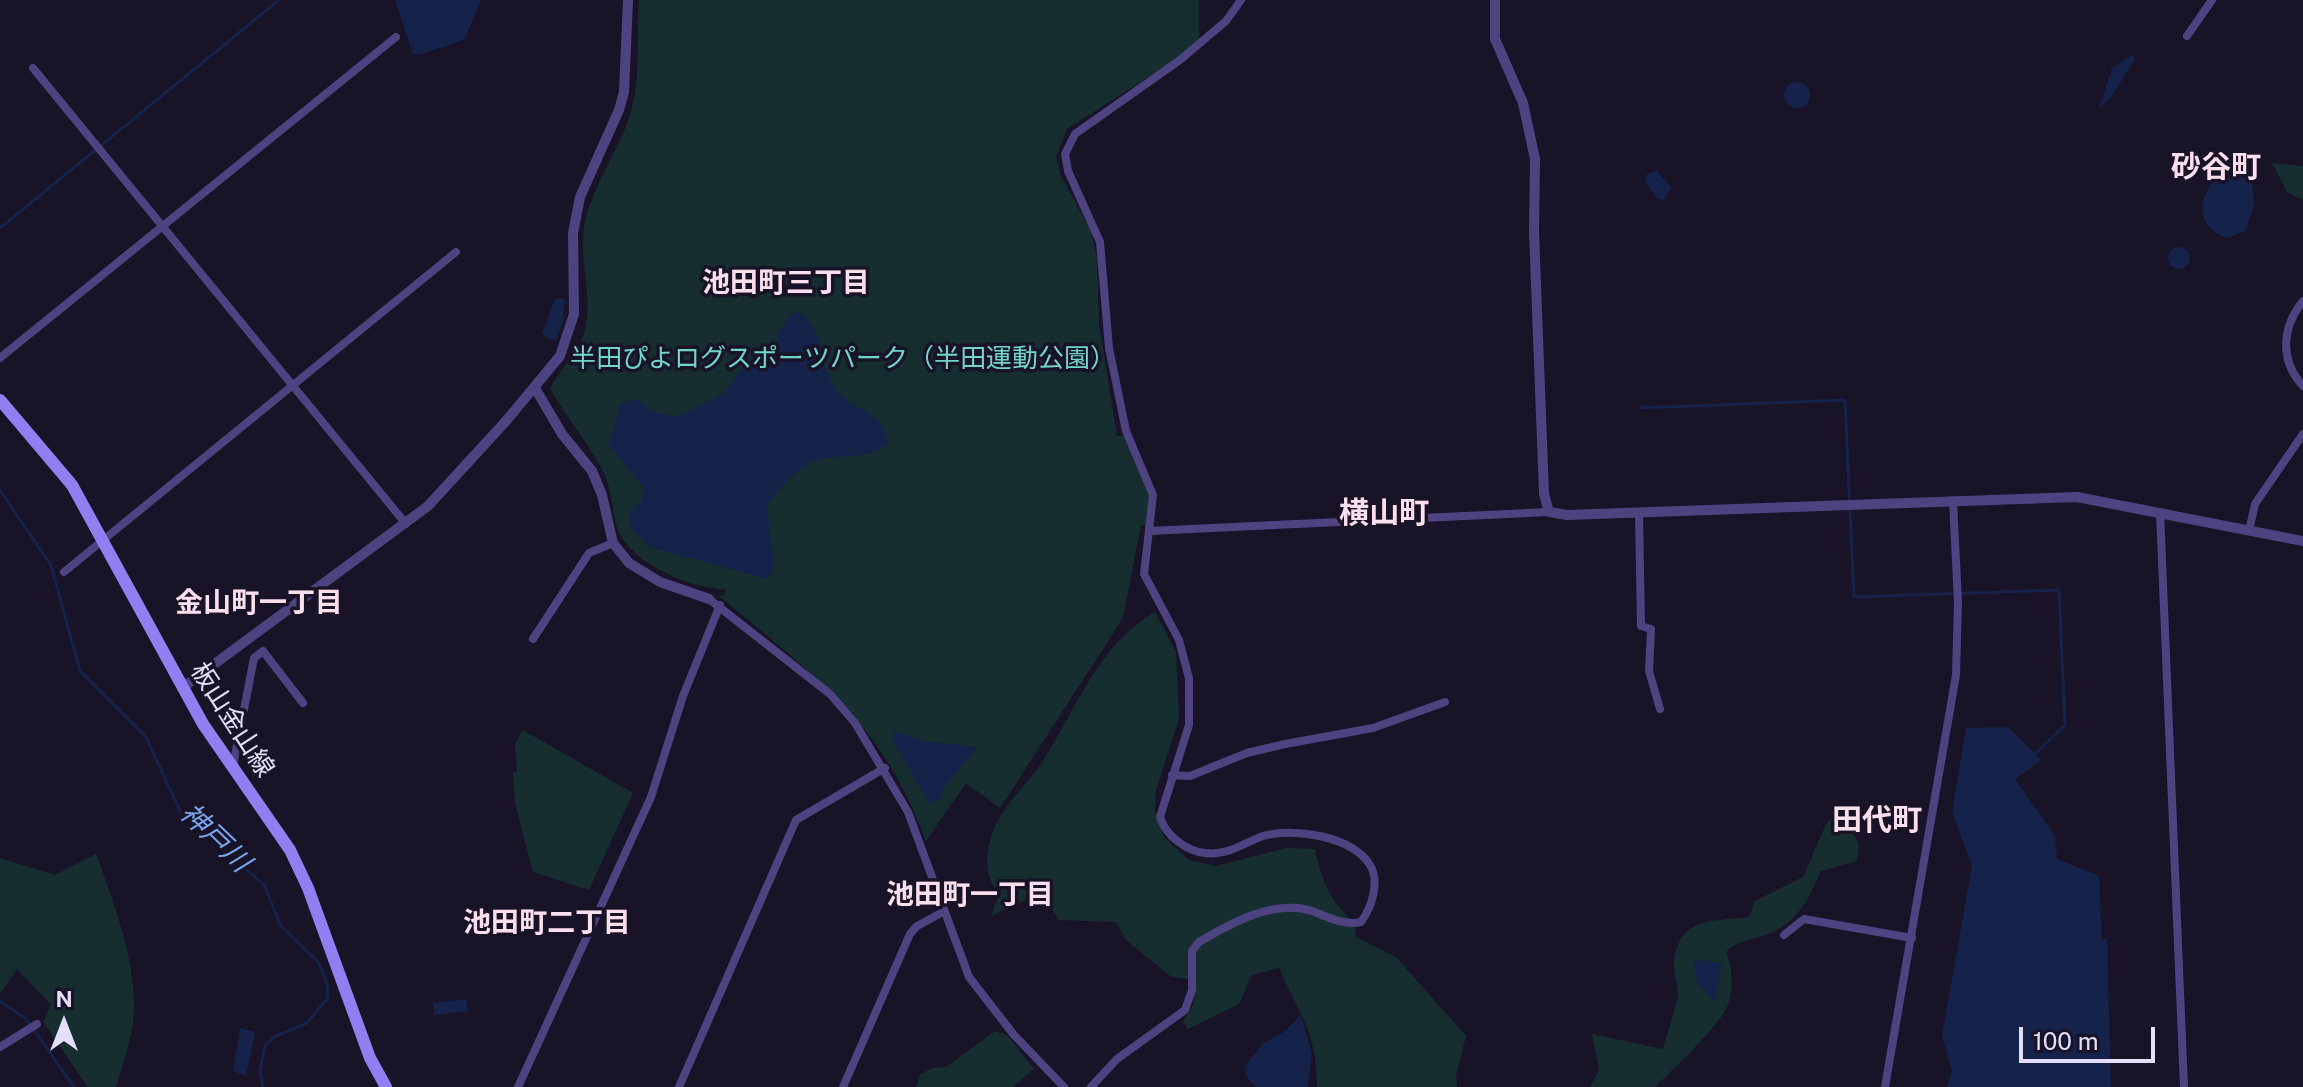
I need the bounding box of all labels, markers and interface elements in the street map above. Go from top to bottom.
district label: 砂谷町 [2171,150,2261,186]
district label: 池田町三丁目 [702,266,870,300]
park label: 半田ぴよログスポーツパーク（半田運動公園） [570,343,1116,375]
district label: 横山町 [1339,496,1429,532]
district label: 金山町一丁目 [175,586,343,620]
street label: 板山金山線 [184,657,280,783]
water label: 神戸川 [173,797,257,879]
district label: 田代町 [1832,803,1922,839]
district label: 池田町一丁目 [886,878,1054,912]
district label: 池田町二丁目 [463,906,631,940]
north arrow [24,983,104,1063]
text: N [55,986,73,1012]
scale bar [2023,1011,2159,1061]
text: 100 m [2033,1027,2099,1055]

